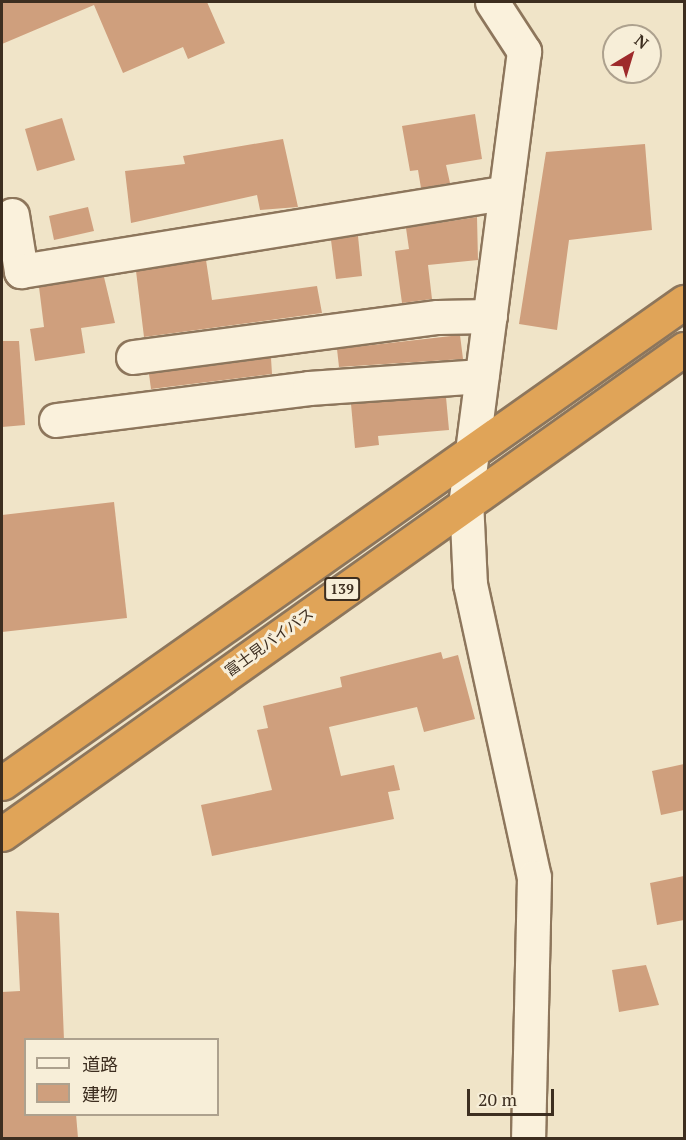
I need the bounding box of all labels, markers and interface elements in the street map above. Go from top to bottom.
north arrow [602,24,662,84]
text: N [630,29,653,54]
road number: 139 [324,578,360,600]
street label: 富士見バイパス [221,604,317,680]
legend [24,1038,219,1116]
text: 道路 [82,1052,118,1076]
scale bar [470,1077,557,1115]
text: 建物 [82,1082,118,1106]
text: 20 m [478,1087,517,1111]

